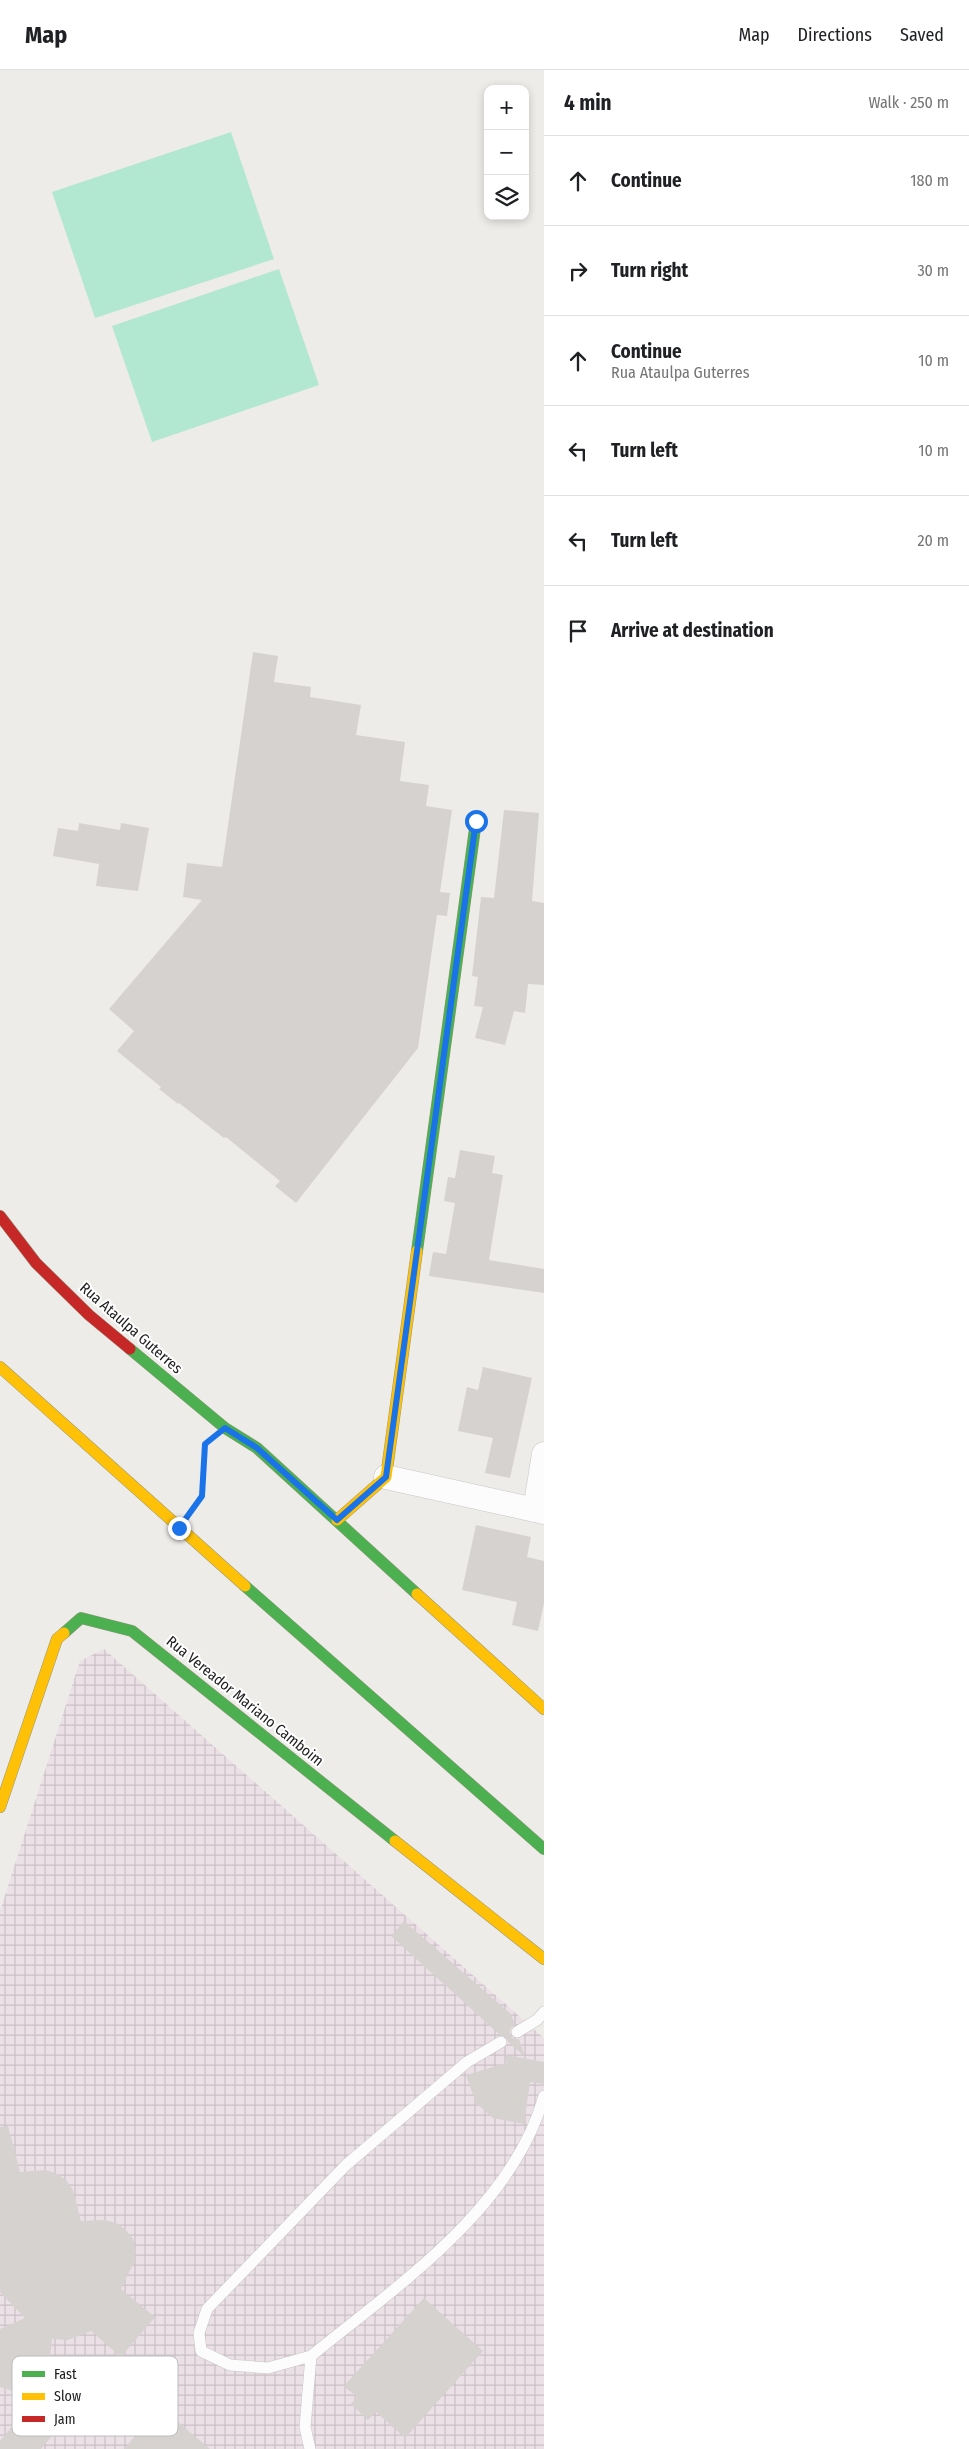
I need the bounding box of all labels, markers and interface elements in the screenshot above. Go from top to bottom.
text: Map [25,21,67,49]
text: Map [738,24,770,46]
text: Directions [798,24,872,46]
text: Saved [900,24,944,46]
map controls [484,85,529,220]
button: + [484,85,529,130]
text: 4 min [564,90,612,116]
text: Walk · 250 m [868,93,949,112]
button: − [484,130,529,175]
icon: ahead [564,167,592,195]
text: Continue [611,169,682,192]
text: 180 m [910,171,949,190]
button: layers [484,175,529,220]
icon: right [564,257,592,285]
text: Turn right [611,259,688,282]
text: 30 m [917,261,949,280]
text: Continue [611,340,682,363]
icon: ahead [564,347,592,375]
text: 10 m [918,351,949,370]
text: Rua Ataulpa Guterres [611,363,750,382]
icon: left [564,437,592,465]
text: Turn left [611,439,678,462]
text: 10 m [918,441,949,460]
icon: left [564,527,592,555]
text: Turn left [611,529,678,552]
text: 20 m [918,531,949,550]
icon: arrive [564,617,592,645]
text: Arrive at destination [611,619,774,642]
route start [465,810,488,833]
street label: Rua Ataulpa Guterres [76,1279,186,1377]
route end [168,1517,191,1540]
street label: Rua Vereador Mariano Camboim [163,1632,327,1770]
legend [12,2356,178,2436]
text: Fast [54,2366,77,2383]
text: Slow [54,2388,81,2405]
text: Jam [54,2411,75,2428]

